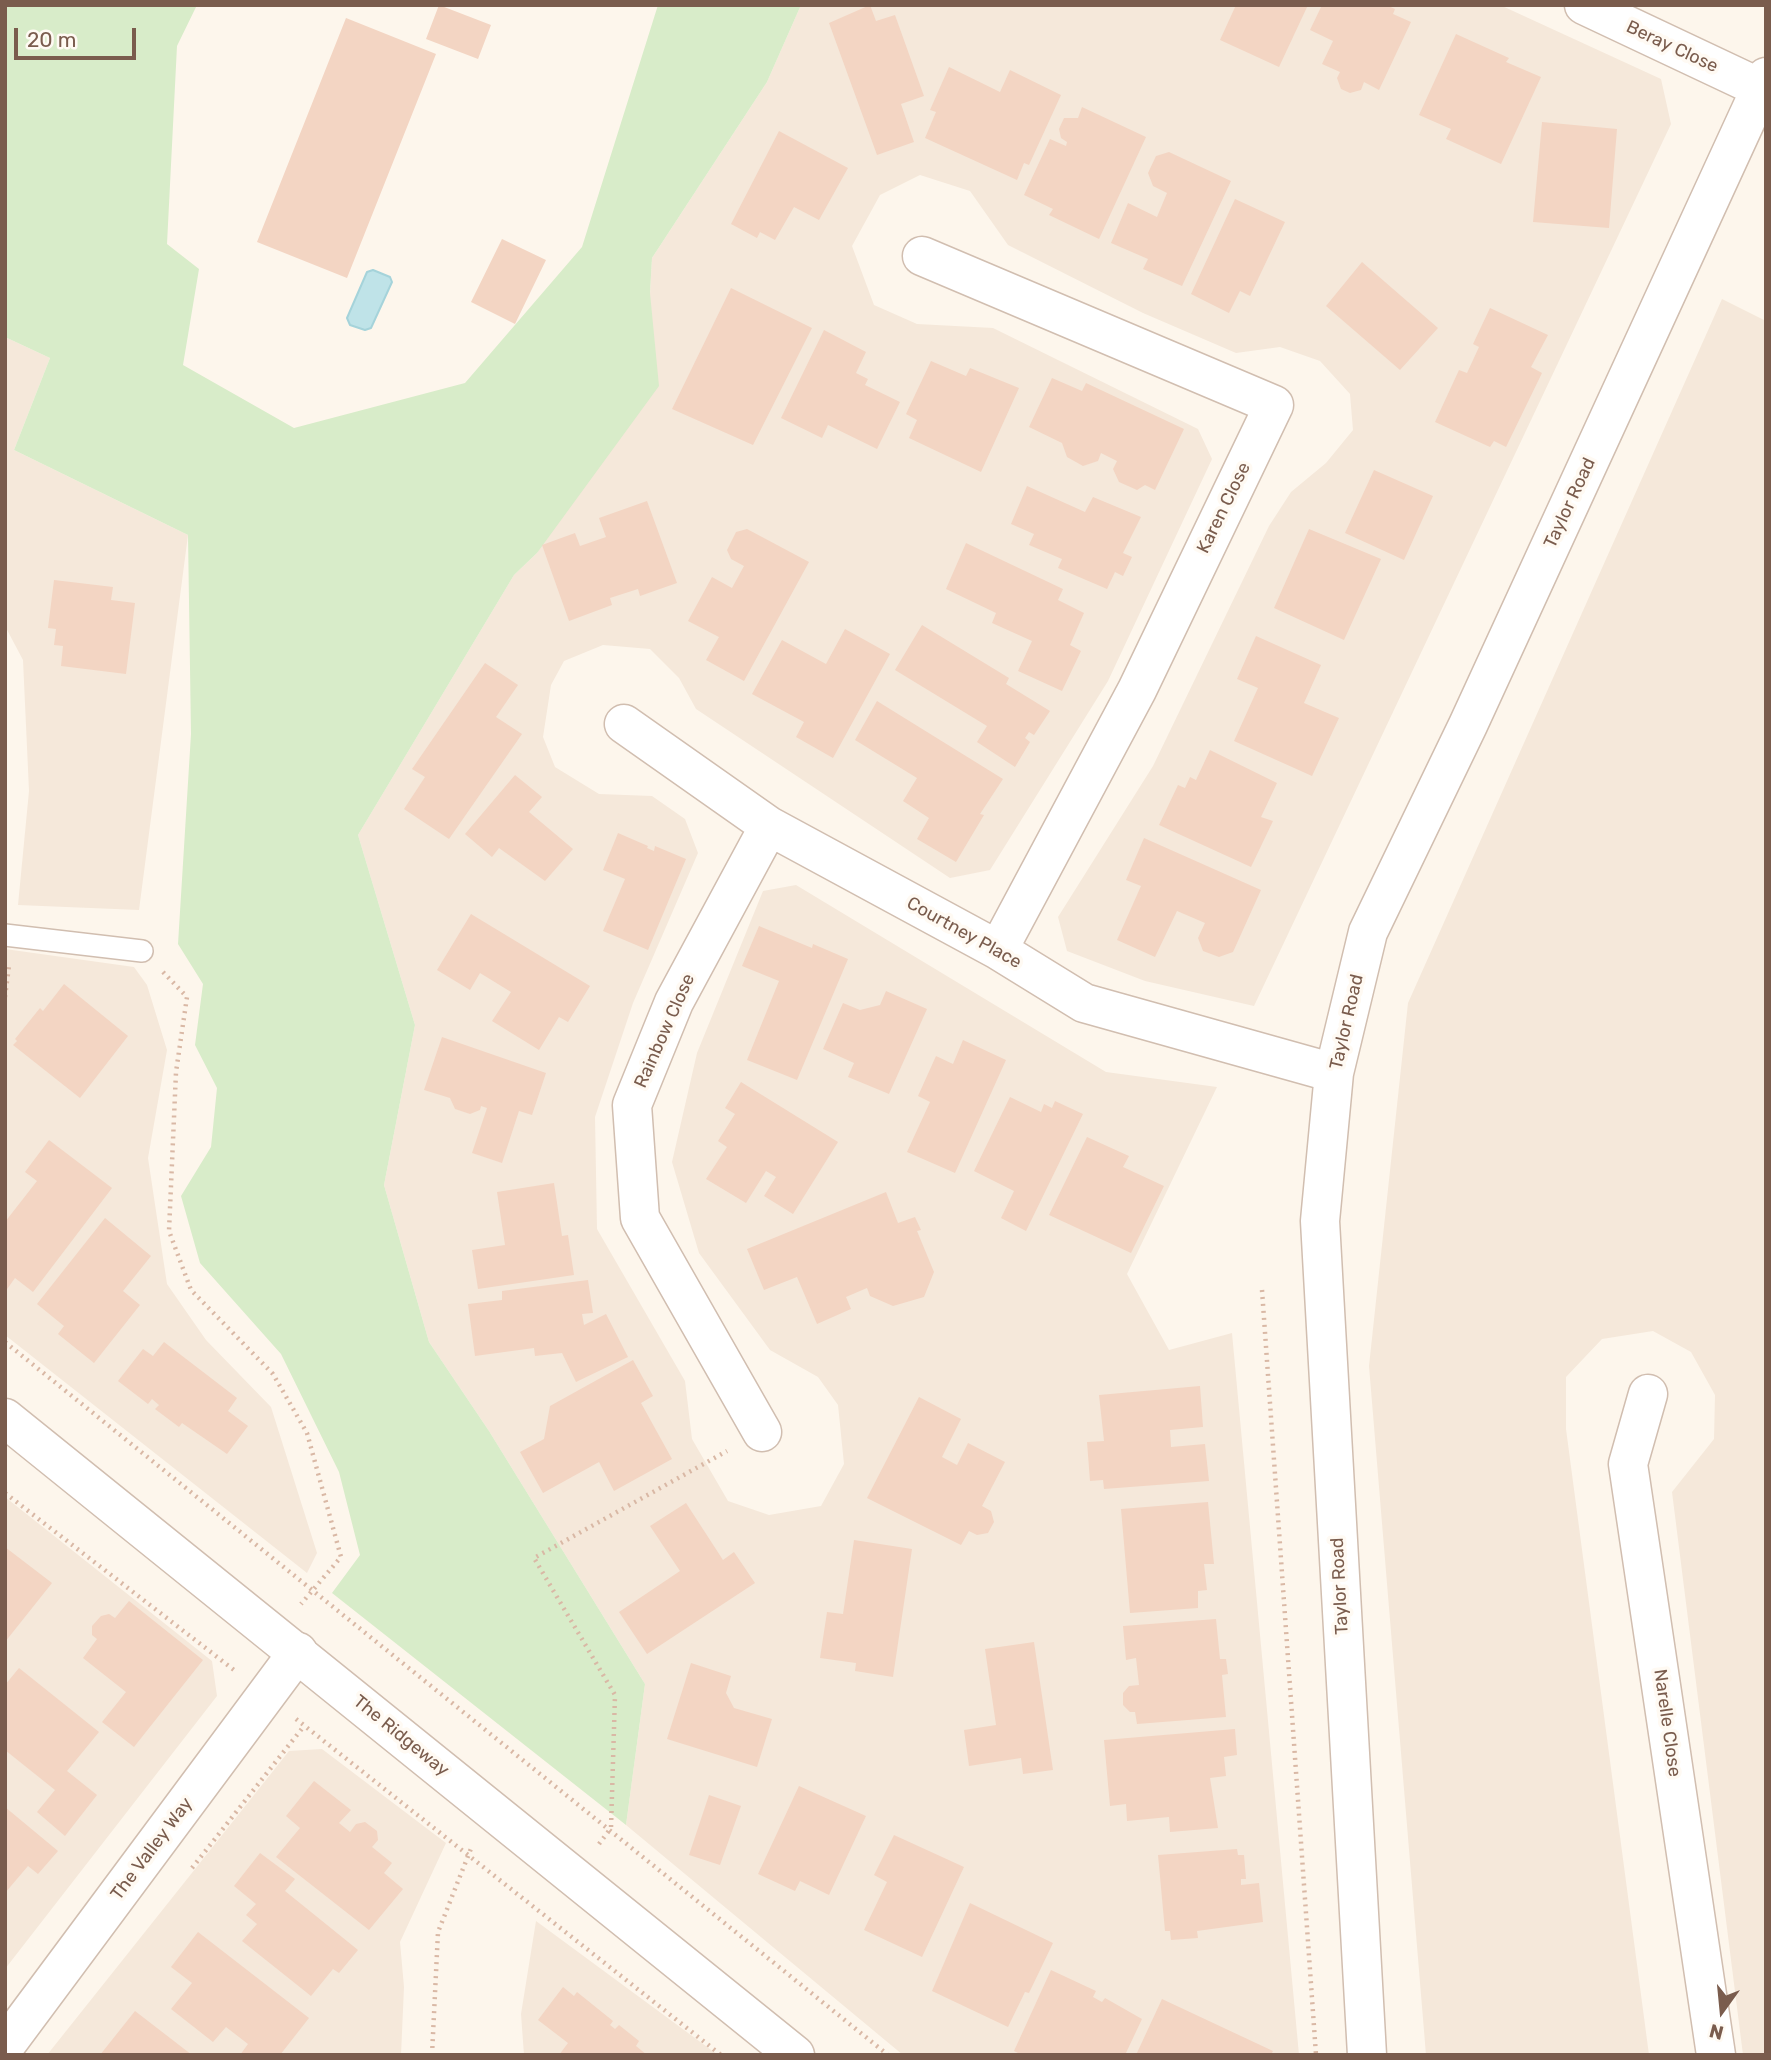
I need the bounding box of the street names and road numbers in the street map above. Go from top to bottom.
street label: Beray Close [1623,16,1721,78]
street label: Taylor Road [1540,454,1600,552]
street label: Karen Close [1193,459,1255,557]
street label: Courtney Place [903,893,1025,973]
street label: Rainbow Close [630,971,700,1091]
street label: Taylor Road [1326,972,1368,1072]
street label: Taylor Road [1327,1537,1353,1635]
street label: Narelle Close [1649,1668,1685,1778]
street label: The Ridgeway [349,1691,453,1781]
street label: The Valley Way [106,1793,198,1905]

